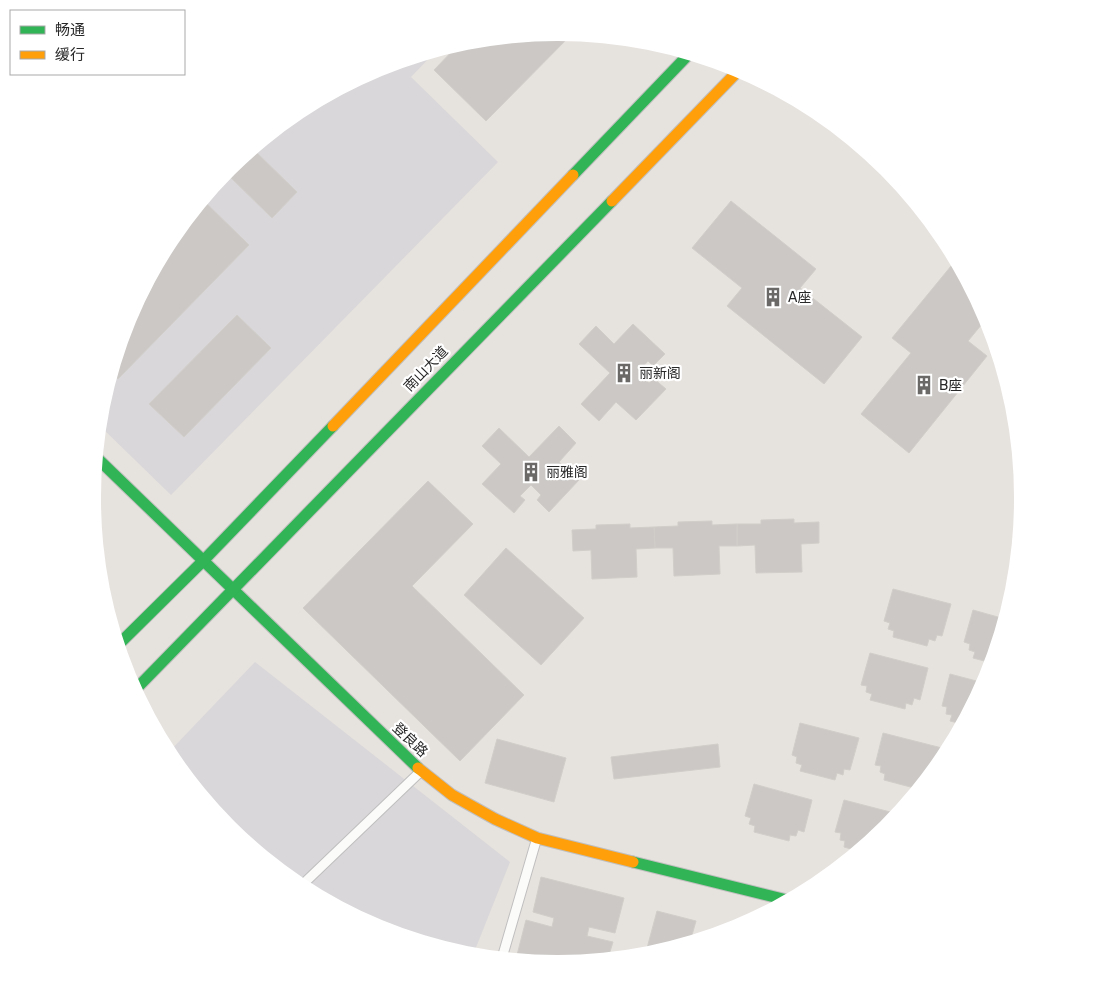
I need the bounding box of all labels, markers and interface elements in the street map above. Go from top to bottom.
legend [10,10,185,75]
text: 畅通 [55,21,85,39]
text: 缓行 [55,46,85,64]
building icon: A座 [762,286,784,308]
place label: A座 [788,289,811,306]
street label: 南山大道 [400,343,452,395]
building icon: 丽新阁 [613,362,635,384]
place label: 丽新阁 [639,365,681,382]
building icon: B座 [913,374,935,396]
place label: B座 [939,377,962,394]
building icon: 丽雅阁 [520,461,542,483]
place label: 丽雅阁 [546,464,588,481]
street label: 登良路 [389,719,431,761]

